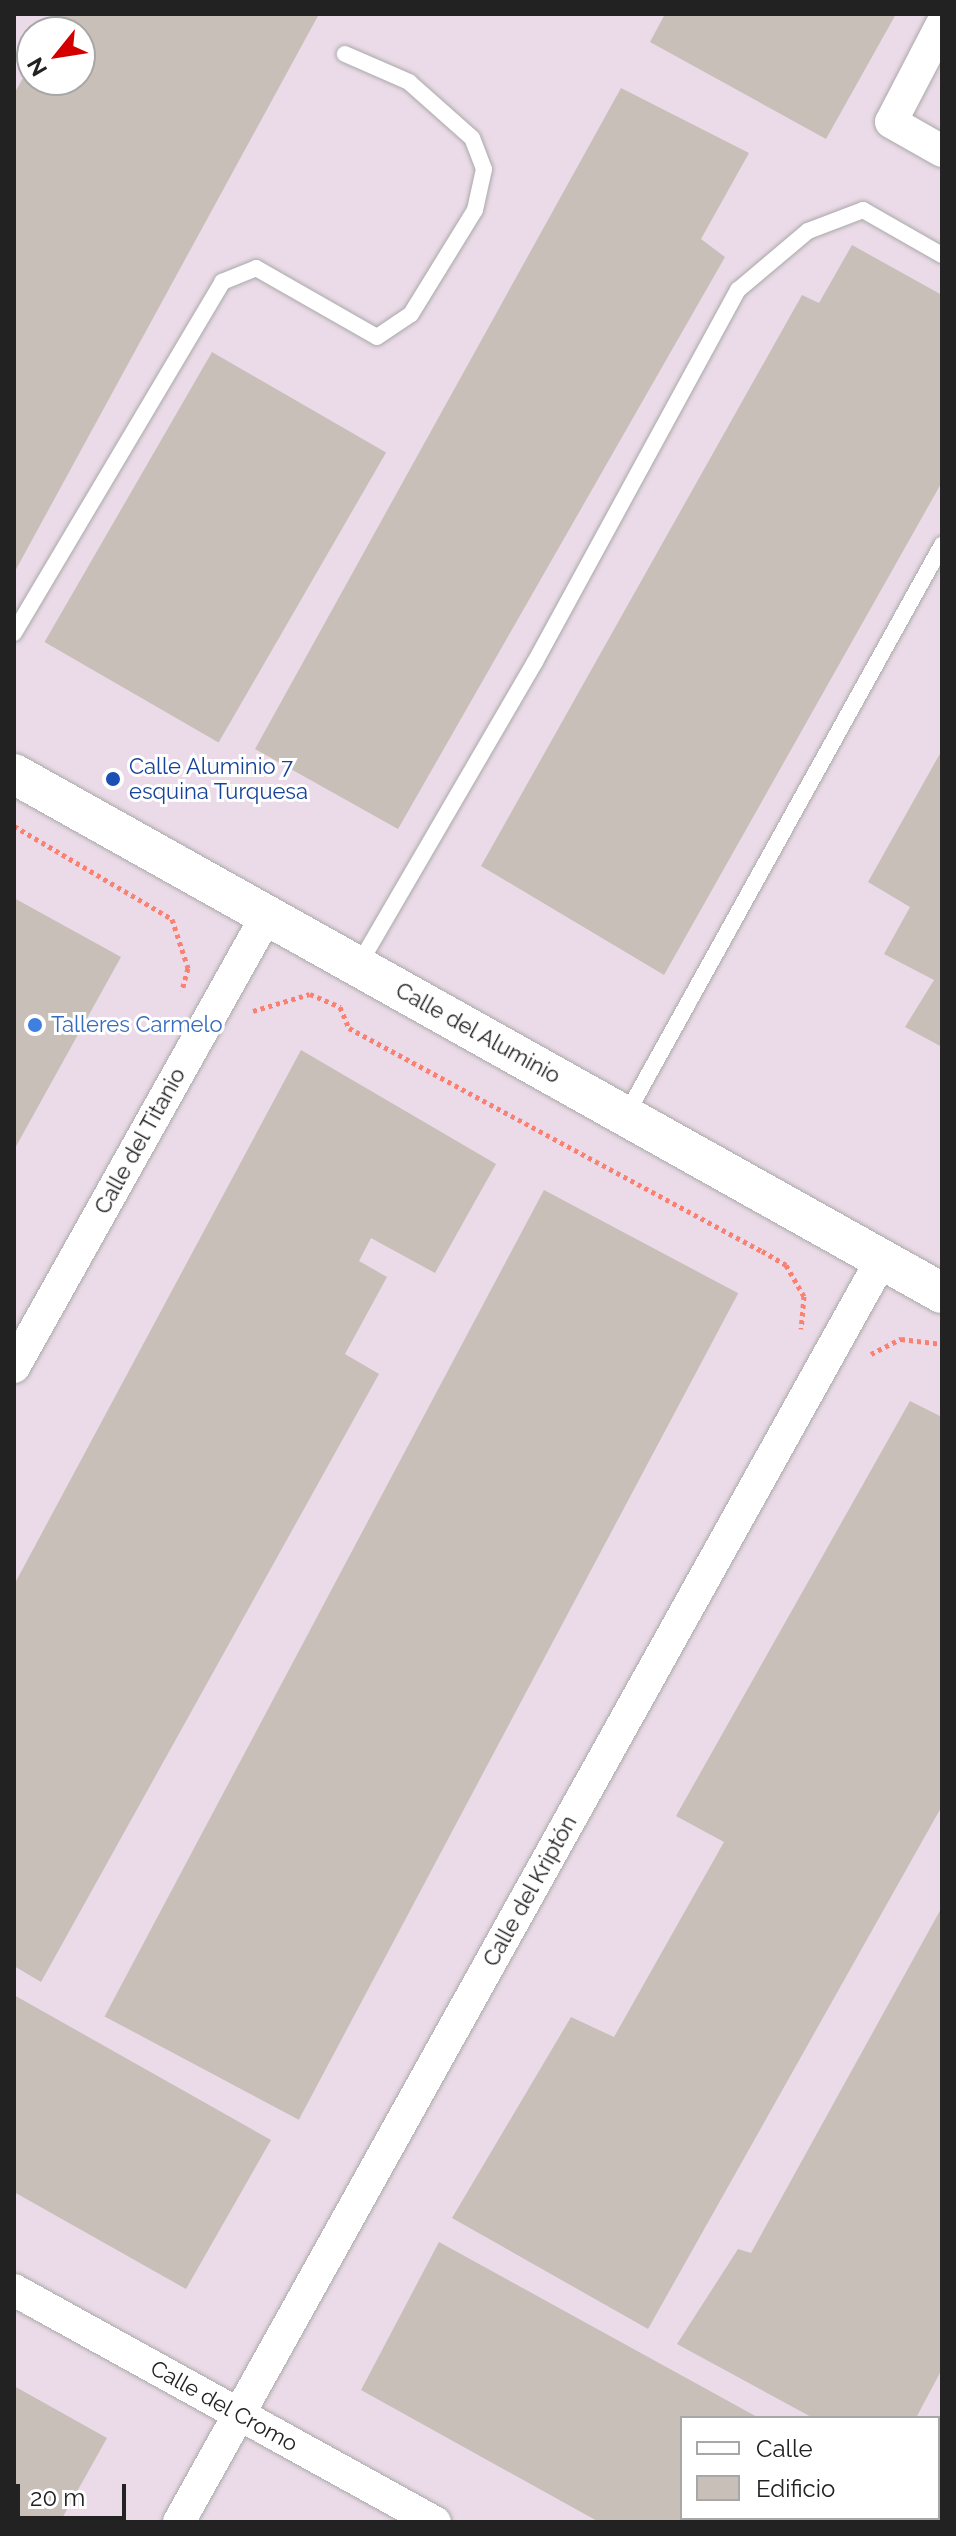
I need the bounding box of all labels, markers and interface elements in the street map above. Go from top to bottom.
north arrow [16,16,96,96]
text: N [21,53,52,81]
place label: Calle Aluminio 7 esquina Turquesa [129,753,309,804]
marker: Calle Aluminio 7 esquina Turquesa [104,770,122,788]
street label: Calle del Aluminio [391,977,565,1089]
place label: Talleres Carmelo [51,1012,223,1038]
marker: Talleres Carmelo [26,1016,44,1034]
street label: Calle del Titanio [89,1063,191,1219]
street label: Calle del Kriptón [478,1811,582,1971]
street label: Calle del Cromo [146,2355,302,2457]
legend [680,2416,940,2520]
text: Calle [756,2434,813,2463]
scale bar [20,2468,130,2518]
text: Edificio [756,2474,835,2503]
text: 20 m [30,2483,85,2512]

